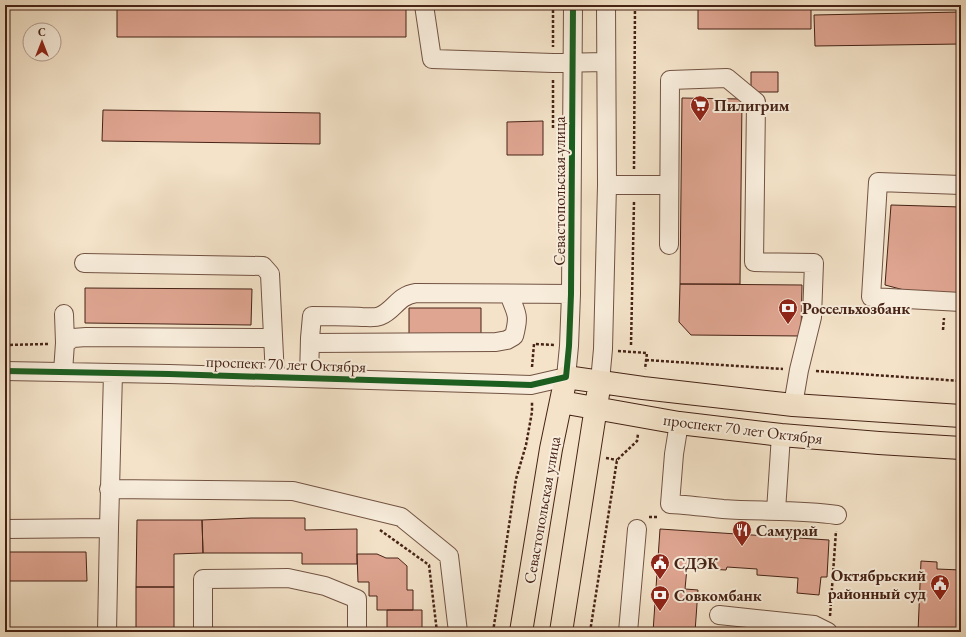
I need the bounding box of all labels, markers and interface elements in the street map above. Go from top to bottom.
north arrow [22,22,62,62]
text: С [38,25,46,39]
supermarket icon: Пилигрим [689,94,711,122]
place label: Пилигрим [714,95,790,116]
street label: Севастопольская улица [549,116,570,266]
bank icon: Россельхозбанк [777,297,799,325]
place label: Россельхозбанк [802,298,910,319]
street label: проспект 70 лет Октября [205,351,367,377]
street label: проспект 70 лет Октября [662,409,824,449]
street label: Севастопольская улица [519,434,565,585]
restaurant icon: Самурай [731,519,753,547]
place label: Самурай [756,520,818,541]
public building icon: СДЭК [649,552,671,580]
place label: СДЭК [674,553,719,574]
place label: Октябрьский районный суд [828,565,927,604]
public building icon: Октябрьский районный суд [929,573,951,601]
bank icon: Совкомбанк [649,584,671,612]
place label: Совкомбанк [674,585,762,606]

